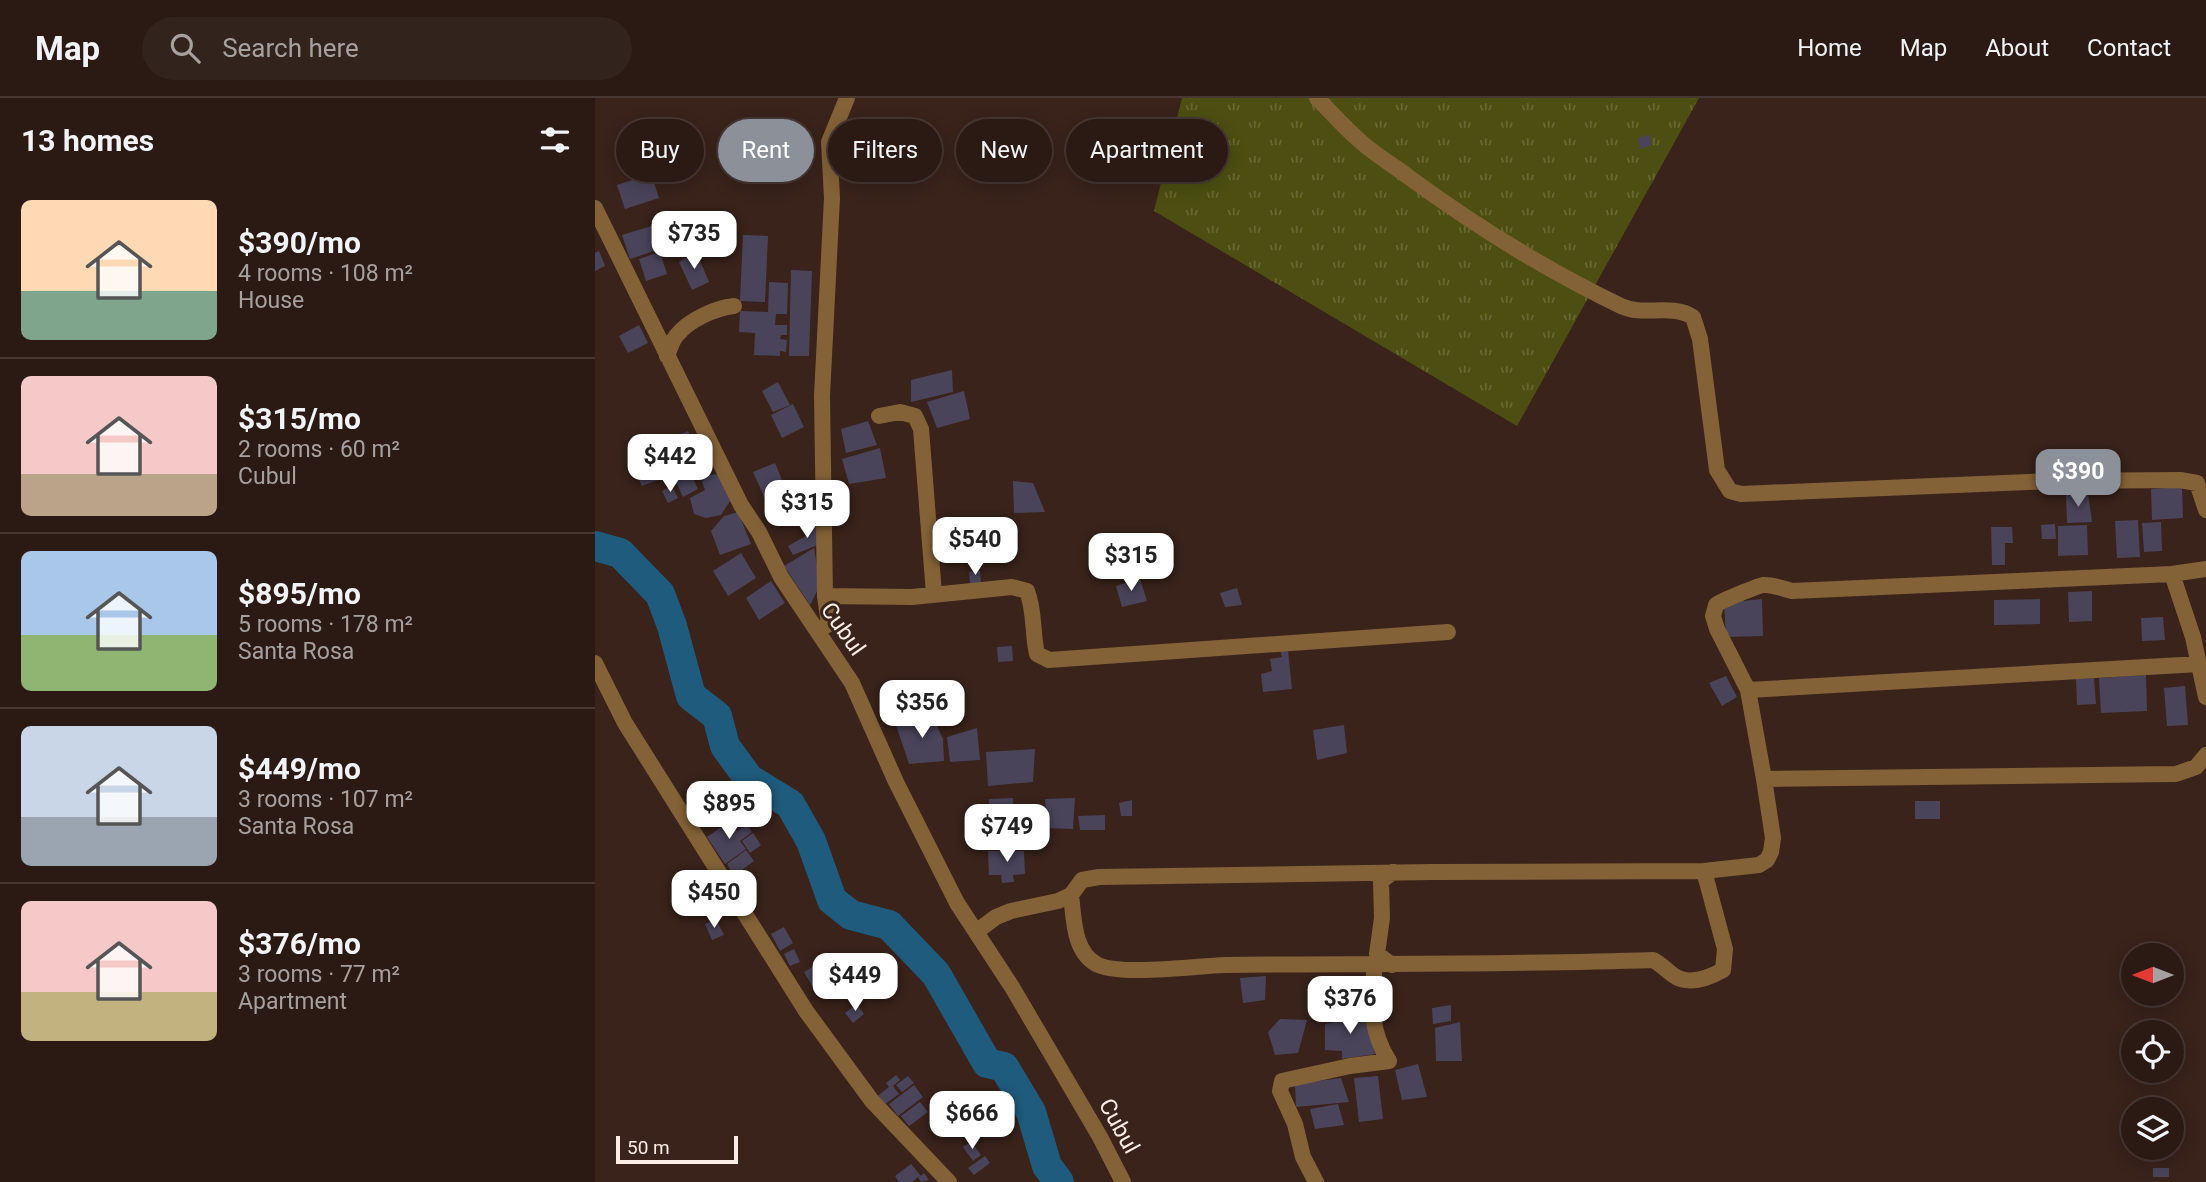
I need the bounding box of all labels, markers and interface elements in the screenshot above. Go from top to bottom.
search box [142,17,632,80]
text: Map [35,29,100,68]
icon: search [166,29,204,67]
text: Search here [222,33,359,63]
text: Home [1797,34,1862,62]
text: Map [1900,34,1947,62]
text: About [1985,34,2049,62]
text: Contact [2087,34,2171,62]
chip: Buy [616,119,704,182]
chip: Rent [718,119,814,182]
chip: Filters [828,119,942,182]
chip: New [956,119,1052,182]
chip: Apartment [1066,119,1228,182]
icon: filters [536,121,574,159]
text: 13 homes [21,123,154,158]
pin: $735 [653,212,735,271]
text: $735 [668,220,720,247]
text: $390/mo [238,225,361,260]
icon: home [77,228,161,312]
text: 4 rooms · 108 m² [238,260,413,287]
text: House [238,287,304,314]
text: $315/mo [238,401,361,436]
icon: home [77,404,161,488]
pin: $442 [629,434,711,494]
text: 2 rooms · 60 m² [238,436,400,463]
text: $442 [644,443,696,470]
pin: $390 [2037,450,2119,509]
text: $390 [2052,458,2104,485]
text: Cubul [238,463,297,490]
pin: $315 [766,480,848,540]
text: $315 [781,489,833,516]
pin: $540 [934,518,1016,577]
text: $540 [949,526,1001,553]
pin: $315 [1090,533,1172,593]
text: $315 [1105,542,1157,569]
text: $895/mo [238,576,361,611]
icon: home [77,579,161,663]
street label: Cubul [815,597,871,661]
text: 5 rooms · 178 m² [238,611,413,638]
text: Santa Rosa [238,638,354,665]
pin: $356 [881,680,963,740]
text: $356 [896,689,948,716]
text: $449/mo [238,751,361,786]
icon: home [77,754,161,838]
pin: $895 [688,782,770,841]
text: 3 rooms · 107 m² [238,786,413,813]
text: $895 [703,790,755,817]
pin: $749 [966,804,1048,864]
text: Santa Rosa [238,813,354,840]
text: $749 [981,813,1033,840]
pin: $450 [673,870,755,930]
text: $450 [688,879,740,906]
text: $376/mo [238,926,361,961]
icon: home [77,929,161,1013]
north arrow [2121,943,2184,1006]
map controls [2121,943,2184,1160]
pin: $449 [814,954,896,1013]
text: 3 rooms · 77 m² [238,961,400,988]
text: $449 [829,962,881,989]
pin: $376 [1309,976,1391,1036]
text: $376 [1324,985,1376,1012]
text: Apartment [238,988,347,1015]
button: locate [2121,1020,2184,1083]
pin: $666 [931,1091,1013,1151]
street label: Cubul [1093,1094,1145,1158]
button: layers [2121,1097,2184,1160]
text: $666 [946,1100,998,1127]
scale bar [616,1133,739,1165]
text: 50 m [627,1136,670,1159]

